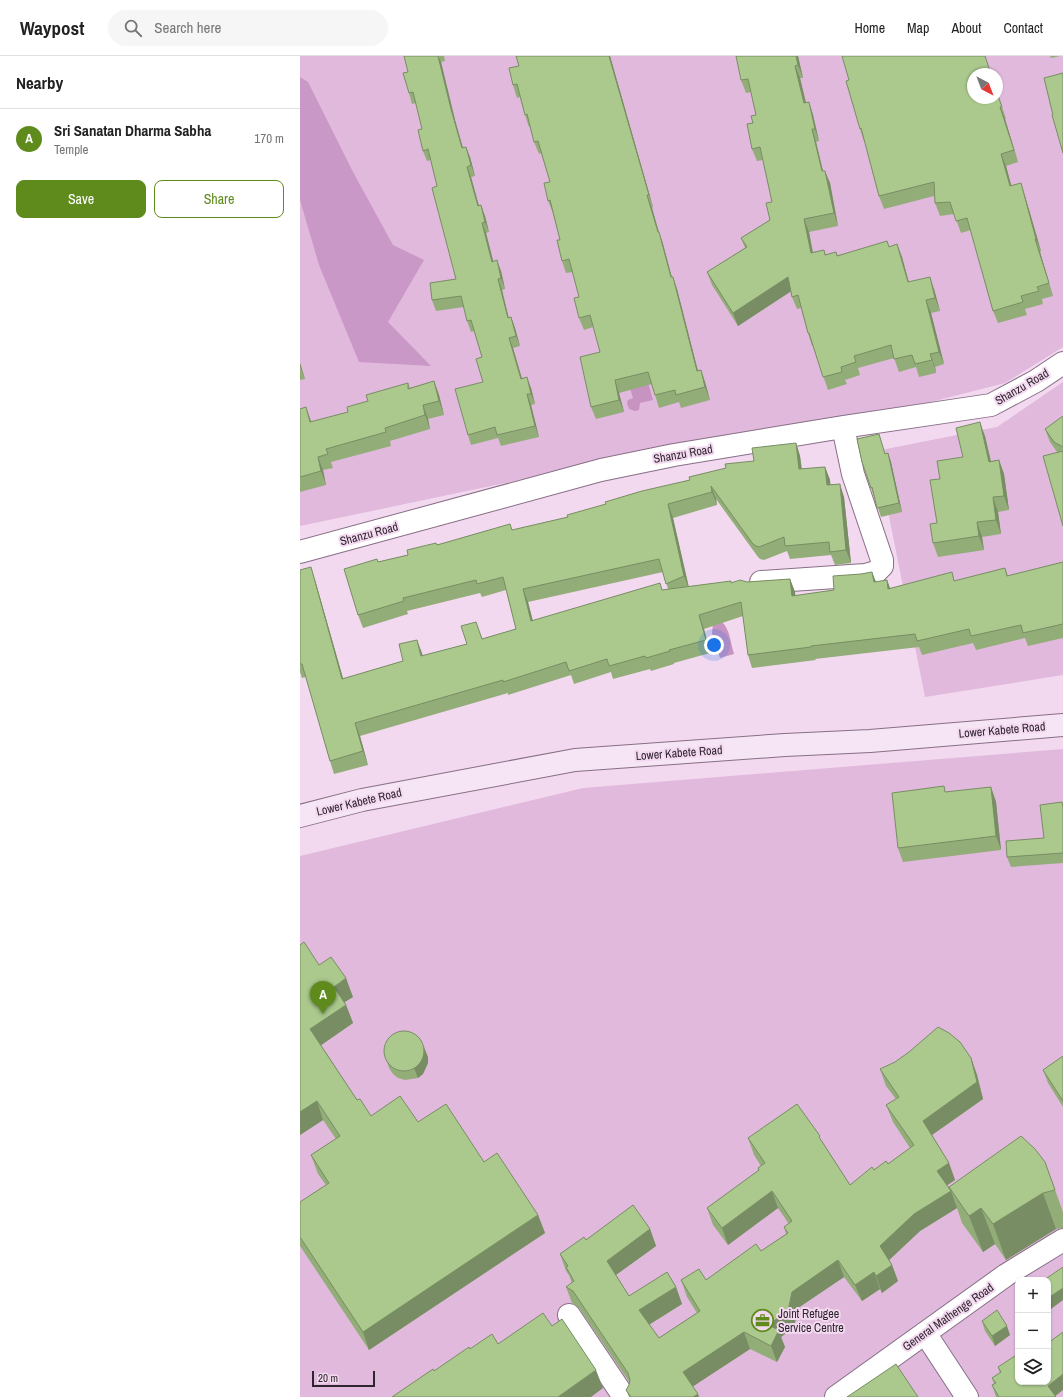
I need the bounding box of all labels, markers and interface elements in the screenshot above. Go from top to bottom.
search box [108,10,388,46]
text: Waypost [20,15,84,41]
icon: search [122,17,144,39]
text: Search here [154,17,221,38]
text: Home [854,19,885,37]
text: Map [907,19,929,37]
text: About [951,19,981,37]
text: Contact [1003,19,1043,37]
north arrow [967,68,1003,104]
text: Nearby [16,71,63,94]
text: Sri Sanatan Dharma Sabha [54,120,211,141]
text: A [25,130,33,147]
text: 170 m [254,130,284,147]
text: Temple [54,141,88,158]
button: Save [16,180,146,218]
button: Share [154,180,284,218]
street label: Shanzu Road [992,365,1052,409]
street label: Shanzu Road [652,441,714,467]
street label: Shanzu Road [338,519,400,549]
your location [704,635,724,655]
street label: Lower Kabete Road [958,718,1046,742]
street label: Lower Kabete Road [635,742,723,764]
street label: Lower Kabete Road [315,784,403,820]
pin: A [310,981,336,1014]
map controls [1015,1277,1051,1385]
button: + [1015,1277,1051,1313]
street label: General Mathenge Road [899,1280,997,1354]
place label: Joint Refugee Service Centre [778,1306,844,1336]
office icon: Joint Refugee Service Centre [750,1308,776,1334]
button: − [1015,1313,1051,1349]
button: layers [1015,1349,1051,1385]
scale bar [312,1369,375,1388]
text: 20 m [318,1371,338,1385]

